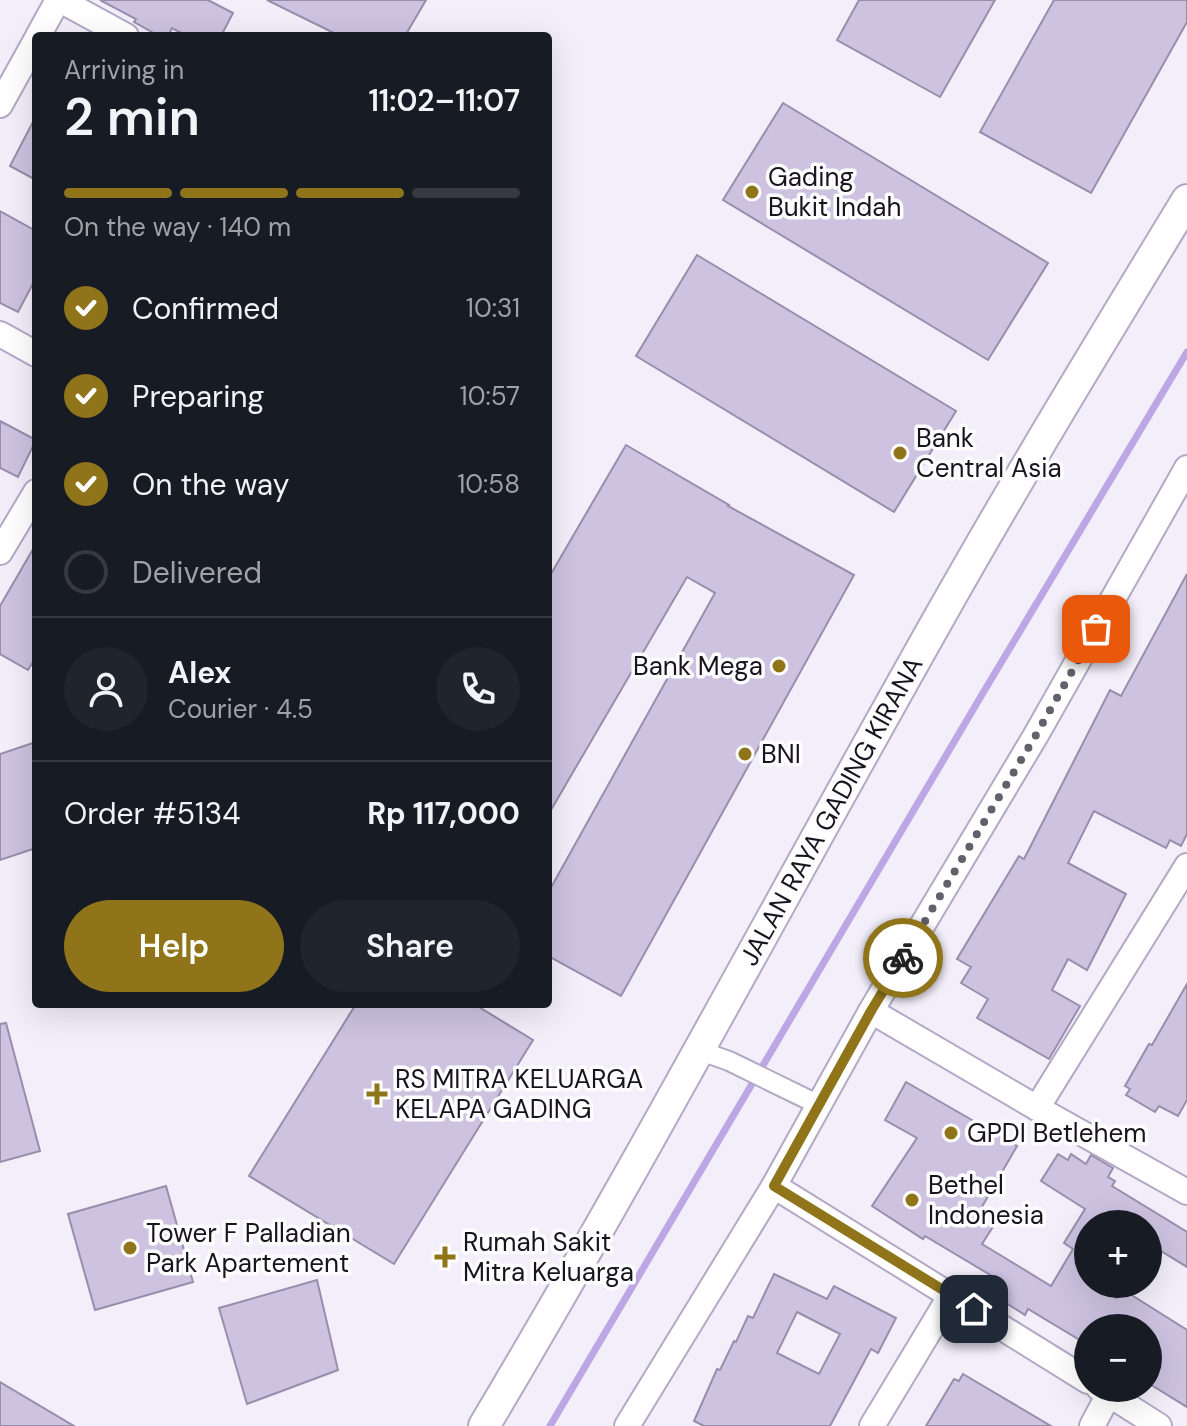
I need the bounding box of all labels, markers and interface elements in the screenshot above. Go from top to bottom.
text: Arriving in [64,53,184,87]
text: 11:02–11:07 [368,81,520,120]
text: 2 min [64,83,200,151]
place label: Gading Bukit Indah [768,160,901,224]
marker: Gading Bukit Indah [743,183,761,201]
text: On the way · 140 m [64,210,291,244]
icon: check [64,286,108,330]
text: Confirmed [132,289,279,328]
text: 10:31 [466,291,520,325]
icon: check [64,374,108,418]
text: Preparing [132,377,264,416]
text: 10:57 [460,379,520,413]
place label: Bank Central Asia [916,421,1062,485]
marker: Bank Central Asia [891,444,909,462]
icon: check [64,462,108,506]
text: On the way [132,465,289,504]
text: 10:58 [457,467,520,501]
text: Delivered [132,553,262,592]
pin [1062,595,1130,663]
icon: bag [1074,607,1118,651]
button: person [64,647,148,731]
button: phone [436,647,520,731]
place label: Bank Mega [633,649,763,683]
street label: JALAN RAYA GADING KIRANA [732,650,930,972]
text: Alex [168,653,231,692]
marker: Bank Mega [770,657,788,675]
text: Courier · 4.5 [168,692,313,726]
place label: BNI [761,737,801,771]
marker: BNI [736,745,754,763]
text: Order #5134 [64,794,240,833]
text: Rp 117,000 [367,794,520,833]
button: Help [64,900,284,992]
button: Share [300,900,520,992]
courier [863,918,943,998]
icon: bike [881,936,925,980]
place label: RS MITRA KELUARGA KELAPA GADING [395,1062,643,1126]
marker: RS MITRA KELUARGA KELAPA GADING [366,1083,388,1105]
place label: GPDI Betlehem [967,1116,1146,1150]
marker: GPDI Betlehem [942,1124,960,1142]
place label: Bethel Indonesia [928,1168,1044,1232]
marker: Bethel Indonesia [903,1191,921,1209]
map controls [1074,1210,1162,1402]
button: + [1074,1210,1162,1298]
place label: Tower F Palladian Park Apartement [146,1216,351,1280]
place label: Rumah Sakit Mitra Keluarga [463,1225,634,1289]
marker: Tower F Palladian Park Apartement [121,1239,139,1257]
marker: Rumah Sakit Mitra Keluarga [434,1246,456,1268]
pin [940,1275,1008,1343]
icon: home [952,1287,996,1331]
button: − [1074,1314,1162,1402]

